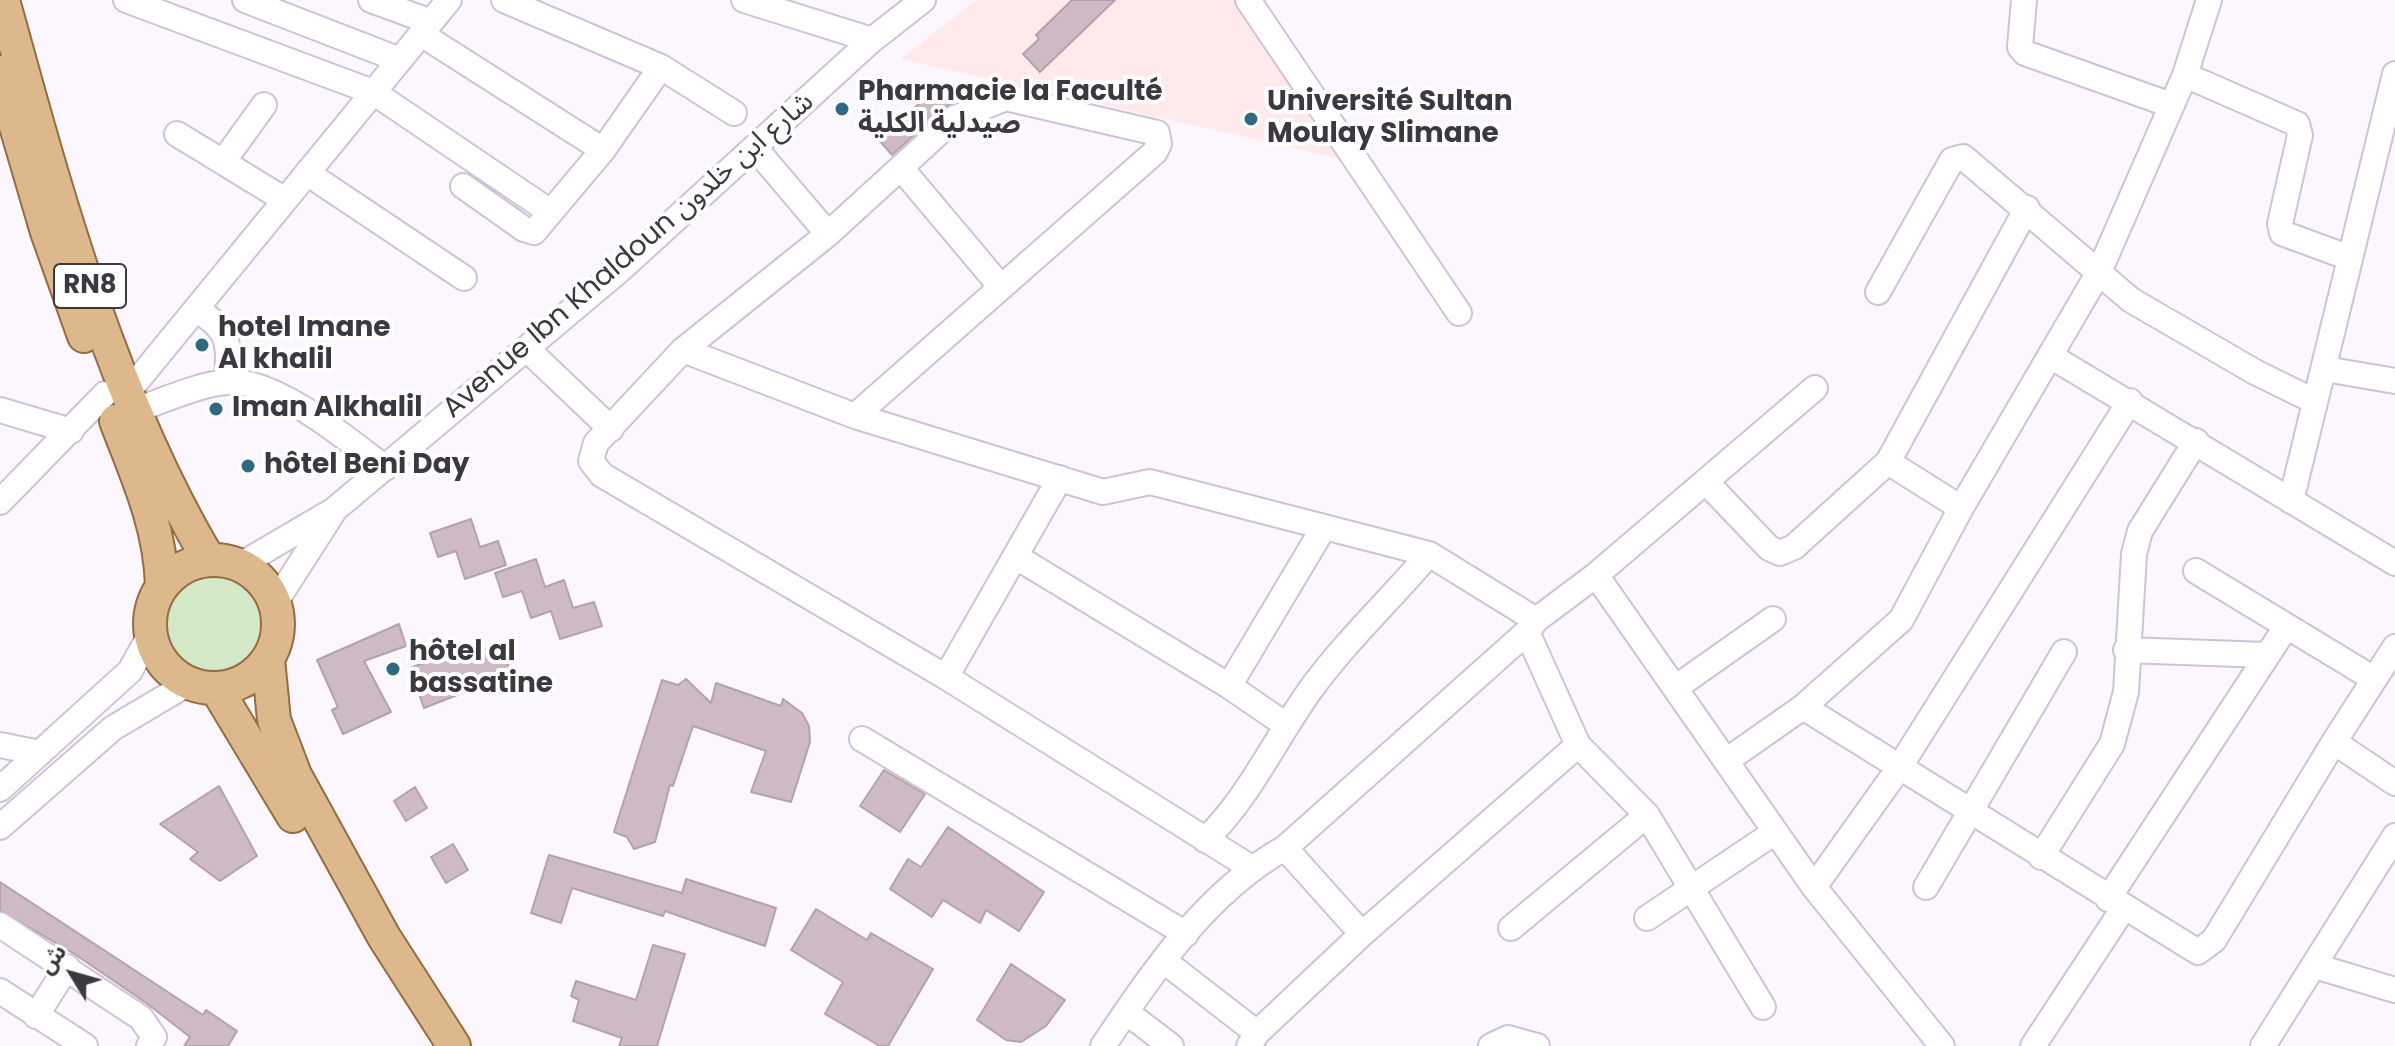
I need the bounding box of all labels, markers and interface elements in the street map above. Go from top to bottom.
place label: Pharmacie la Faculté صيدلية الكلية [858,76,1163,142]
street label: Avenue Ibn Khaldoun شارع ابن خلدون [437,86,821,426]
place label: Université Sultan Moulay Slimane [1267,86,1513,152]
marker: Pharmacie la Faculté صيدلية الكلية [833,100,851,118]
marker: Université Sultan Moulay Slimane [1242,110,1260,128]
road number: RN8 [54,264,126,308]
place label: hotel Imane Al khalil [218,312,391,378]
marker: hotel Imane Al khalil [193,336,211,354]
place label: Iman Alkhalil [232,392,423,426]
marker: Iman Alkhalil [207,400,225,418]
place label: hôtel Beni Day [264,449,469,483]
marker: hôtel Beni Day [239,457,257,475]
place label: hôtel al bassatine [409,636,553,702]
marker: hôtel al bassatine [384,660,402,678]
north arrow [32,934,112,1014]
text: ش [31,938,74,981]

